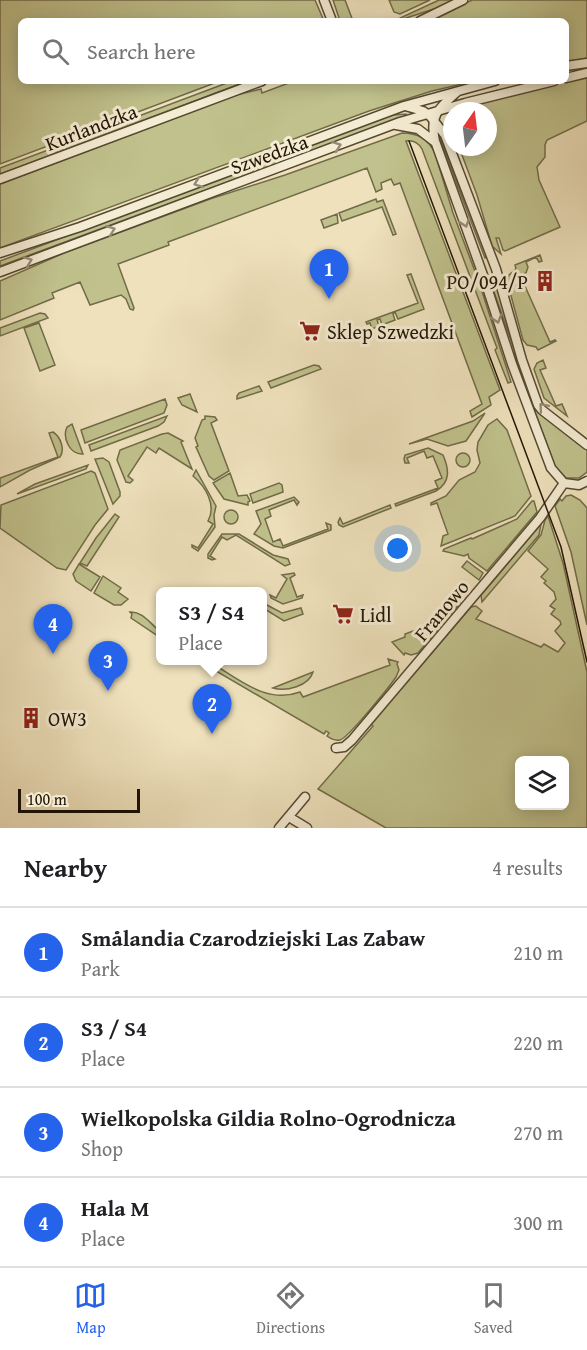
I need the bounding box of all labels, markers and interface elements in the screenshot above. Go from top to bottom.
search box [18,18,569,84]
icon: search [39,35,72,68]
text: Search here [87,35,196,67]
street label: Kurlandzka [41,96,142,158]
north arrow [443,102,497,156]
street label: Szwedzka [226,126,312,181]
one-way arrow [331,140,342,153]
one-way arrow [193,175,204,188]
one-way arrow [458,218,471,228]
one-way arrow [105,225,116,237]
pin: 1 [310,250,348,299]
one-way arrow [22,256,33,268]
place label: PO/094/P [447,267,528,296]
building icon: PO/094/P [533,269,557,293]
one-way arrow [490,313,503,324]
place label: Sklep Szwedzki [327,317,454,346]
supermarket icon: Sklep Szwedzki [298,319,322,343]
one-way arrow [539,403,550,414]
your location [383,534,412,563]
street label: Franowo [407,573,475,647]
popup [156,587,267,665]
text: S3 / S4 [178,596,245,628]
place label: Lidl [360,600,392,629]
supermarket icon: Lidl [331,602,355,626]
pin: 4 [34,604,72,654]
text: Place [178,628,223,657]
pin: 3 [88,642,128,691]
pin: 2 [192,684,232,734]
place label: OW3 [48,704,87,733]
building icon: OW3 [19,706,43,730]
map controls [515,756,569,810]
button: layers [515,756,569,810]
scale bar [18,786,140,814]
text: 100 m [27,787,67,811]
text: Nearby [24,848,107,887]
text: 4 results [492,853,563,882]
text: Smålandia Czarodziejski Las Zabaw [81,922,425,954]
text: 1 [38,938,49,967]
text: 210 m [513,938,563,967]
text: Park [81,954,120,983]
text: S3 / S4 [81,1012,147,1044]
text: 2 [38,1028,49,1057]
text: 220 m [513,1028,563,1057]
text: Place [81,1044,125,1073]
text: Wielkopolska Gildia Rolno-Ogrodnicza [81,1102,456,1134]
text: 3 [38,1118,49,1147]
text: 270 m [513,1118,563,1147]
text: Shop [81,1134,123,1163]
text: Hala M [81,1192,149,1224]
text: 4 [38,1208,49,1237]
text: 300 m [513,1208,563,1237]
text: Place [81,1224,125,1253]
tab: Map [74,1279,107,1339]
tab: Directions [256,1279,325,1339]
tab: Saved [474,1279,513,1339]

